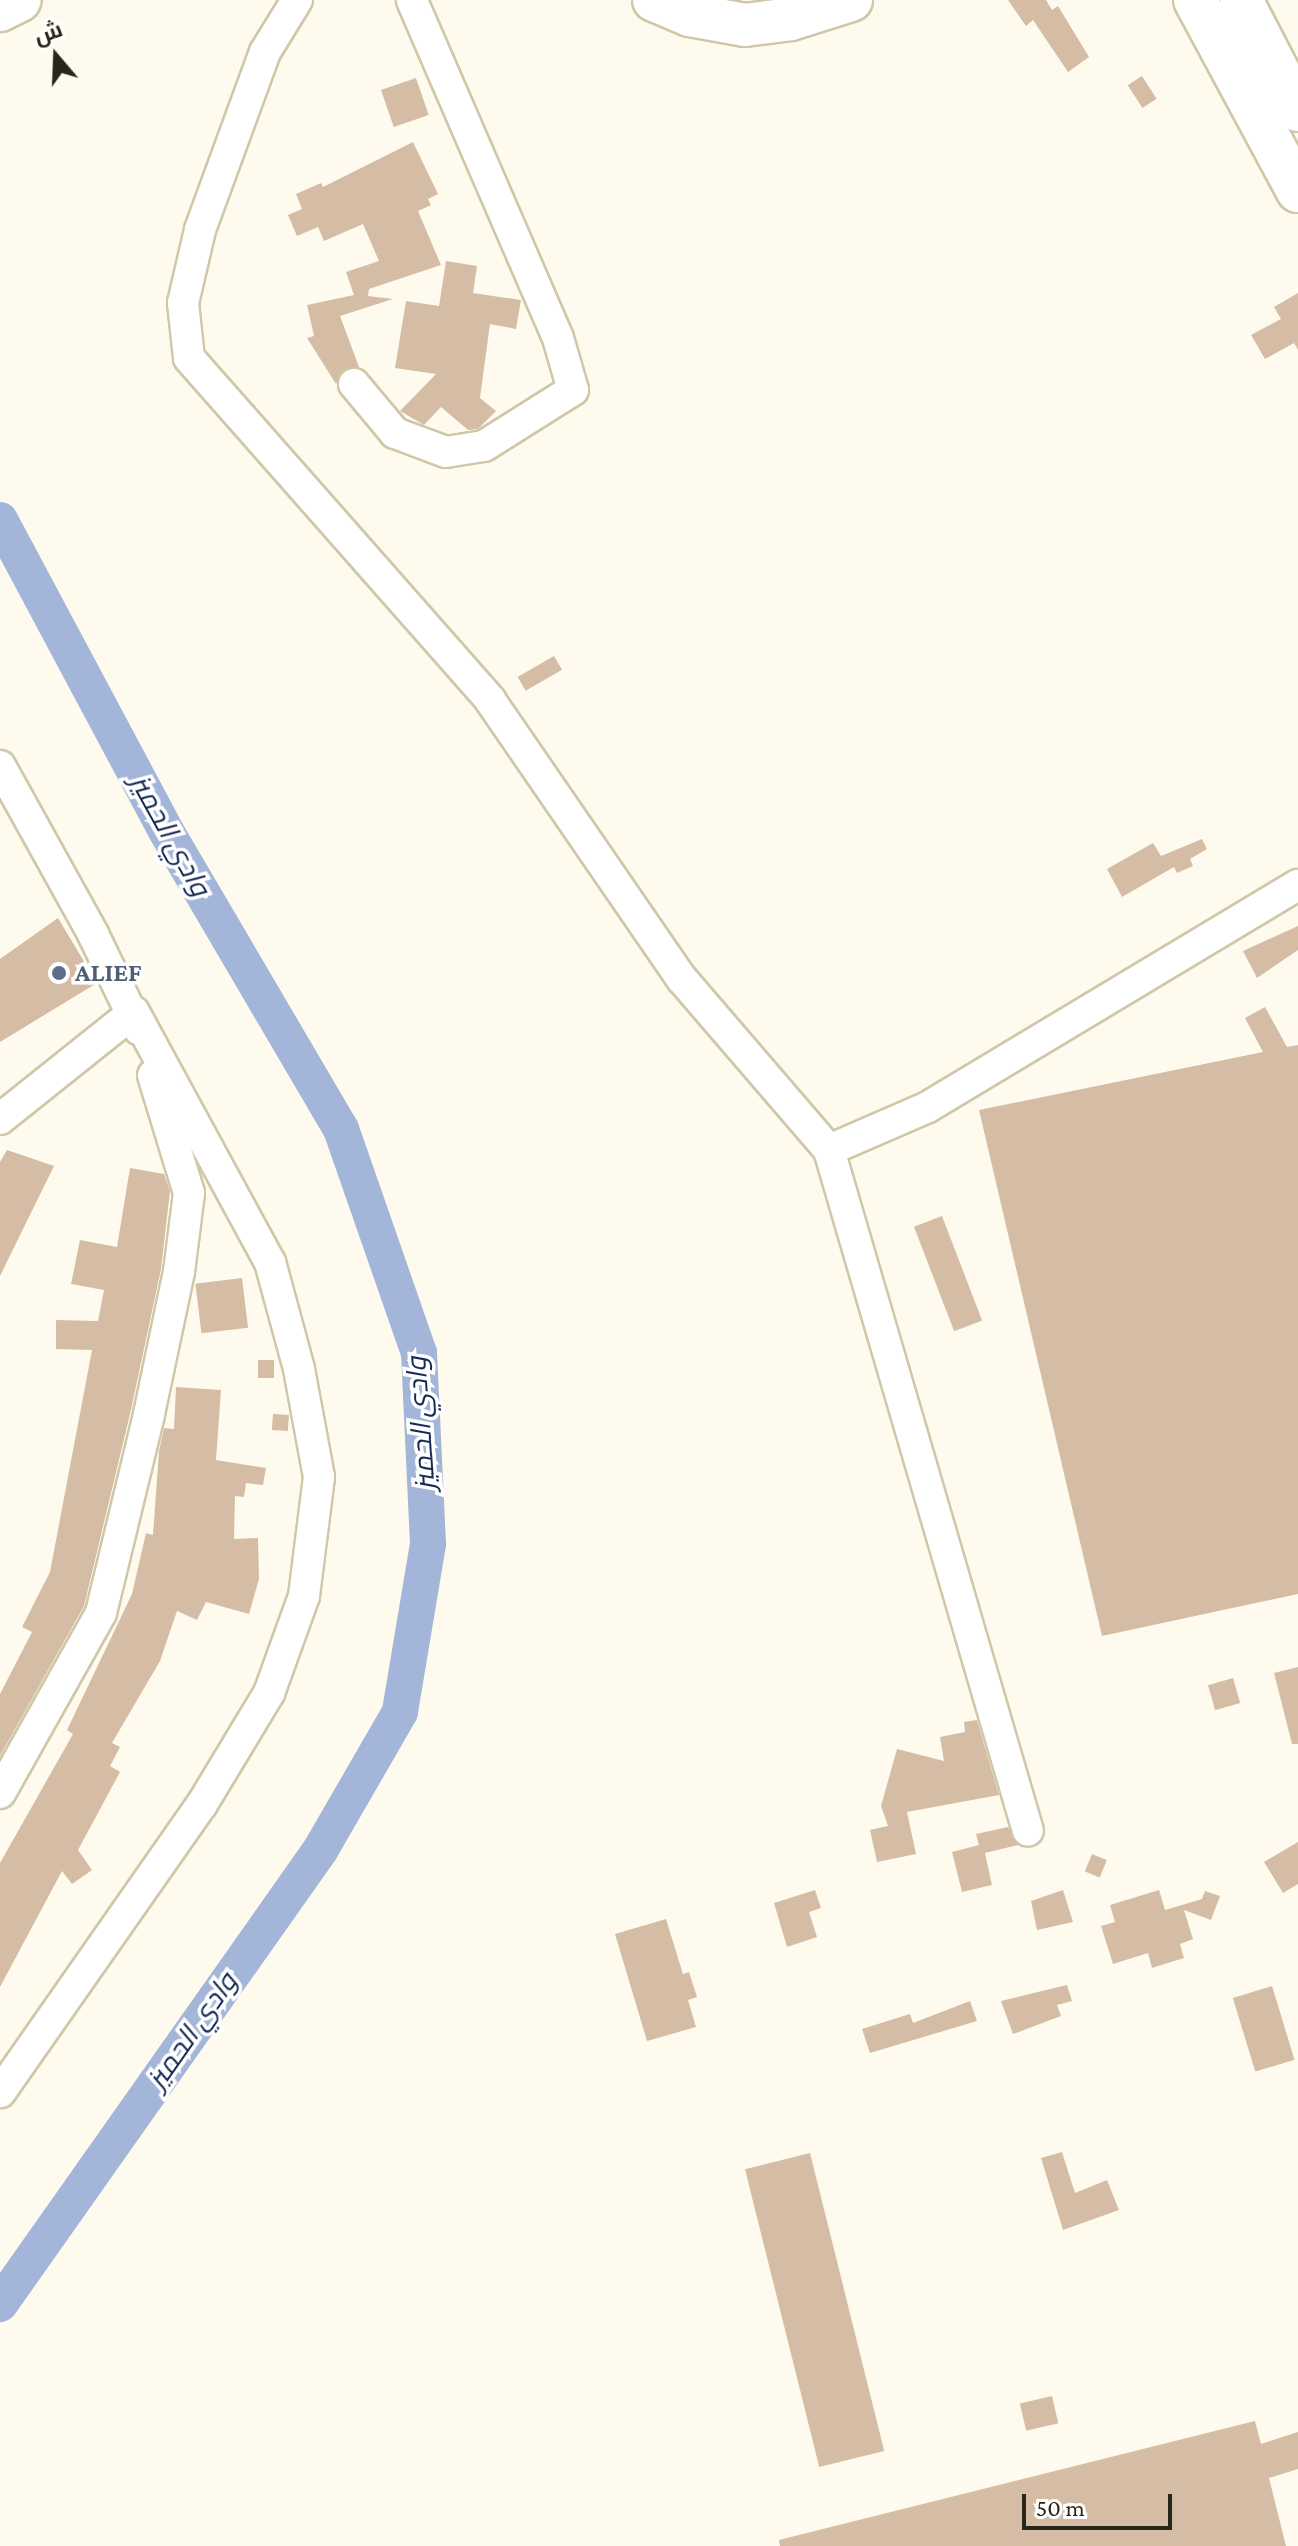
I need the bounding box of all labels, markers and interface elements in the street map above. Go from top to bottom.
north arrow [16,16,96,96]
text: ش [31,16,65,49]
water label: وادي الحميز [123,768,217,902]
place label: ALIEF [75,957,142,989]
marker: ALIEF [50,964,68,982]
water label: وادي الحميز [400,1356,442,1492]
water label: وادي الحميز [140,1966,244,2096]
scale bar [1026,2478,1176,2528]
text: 50 m [1036,2494,1085,2521]

